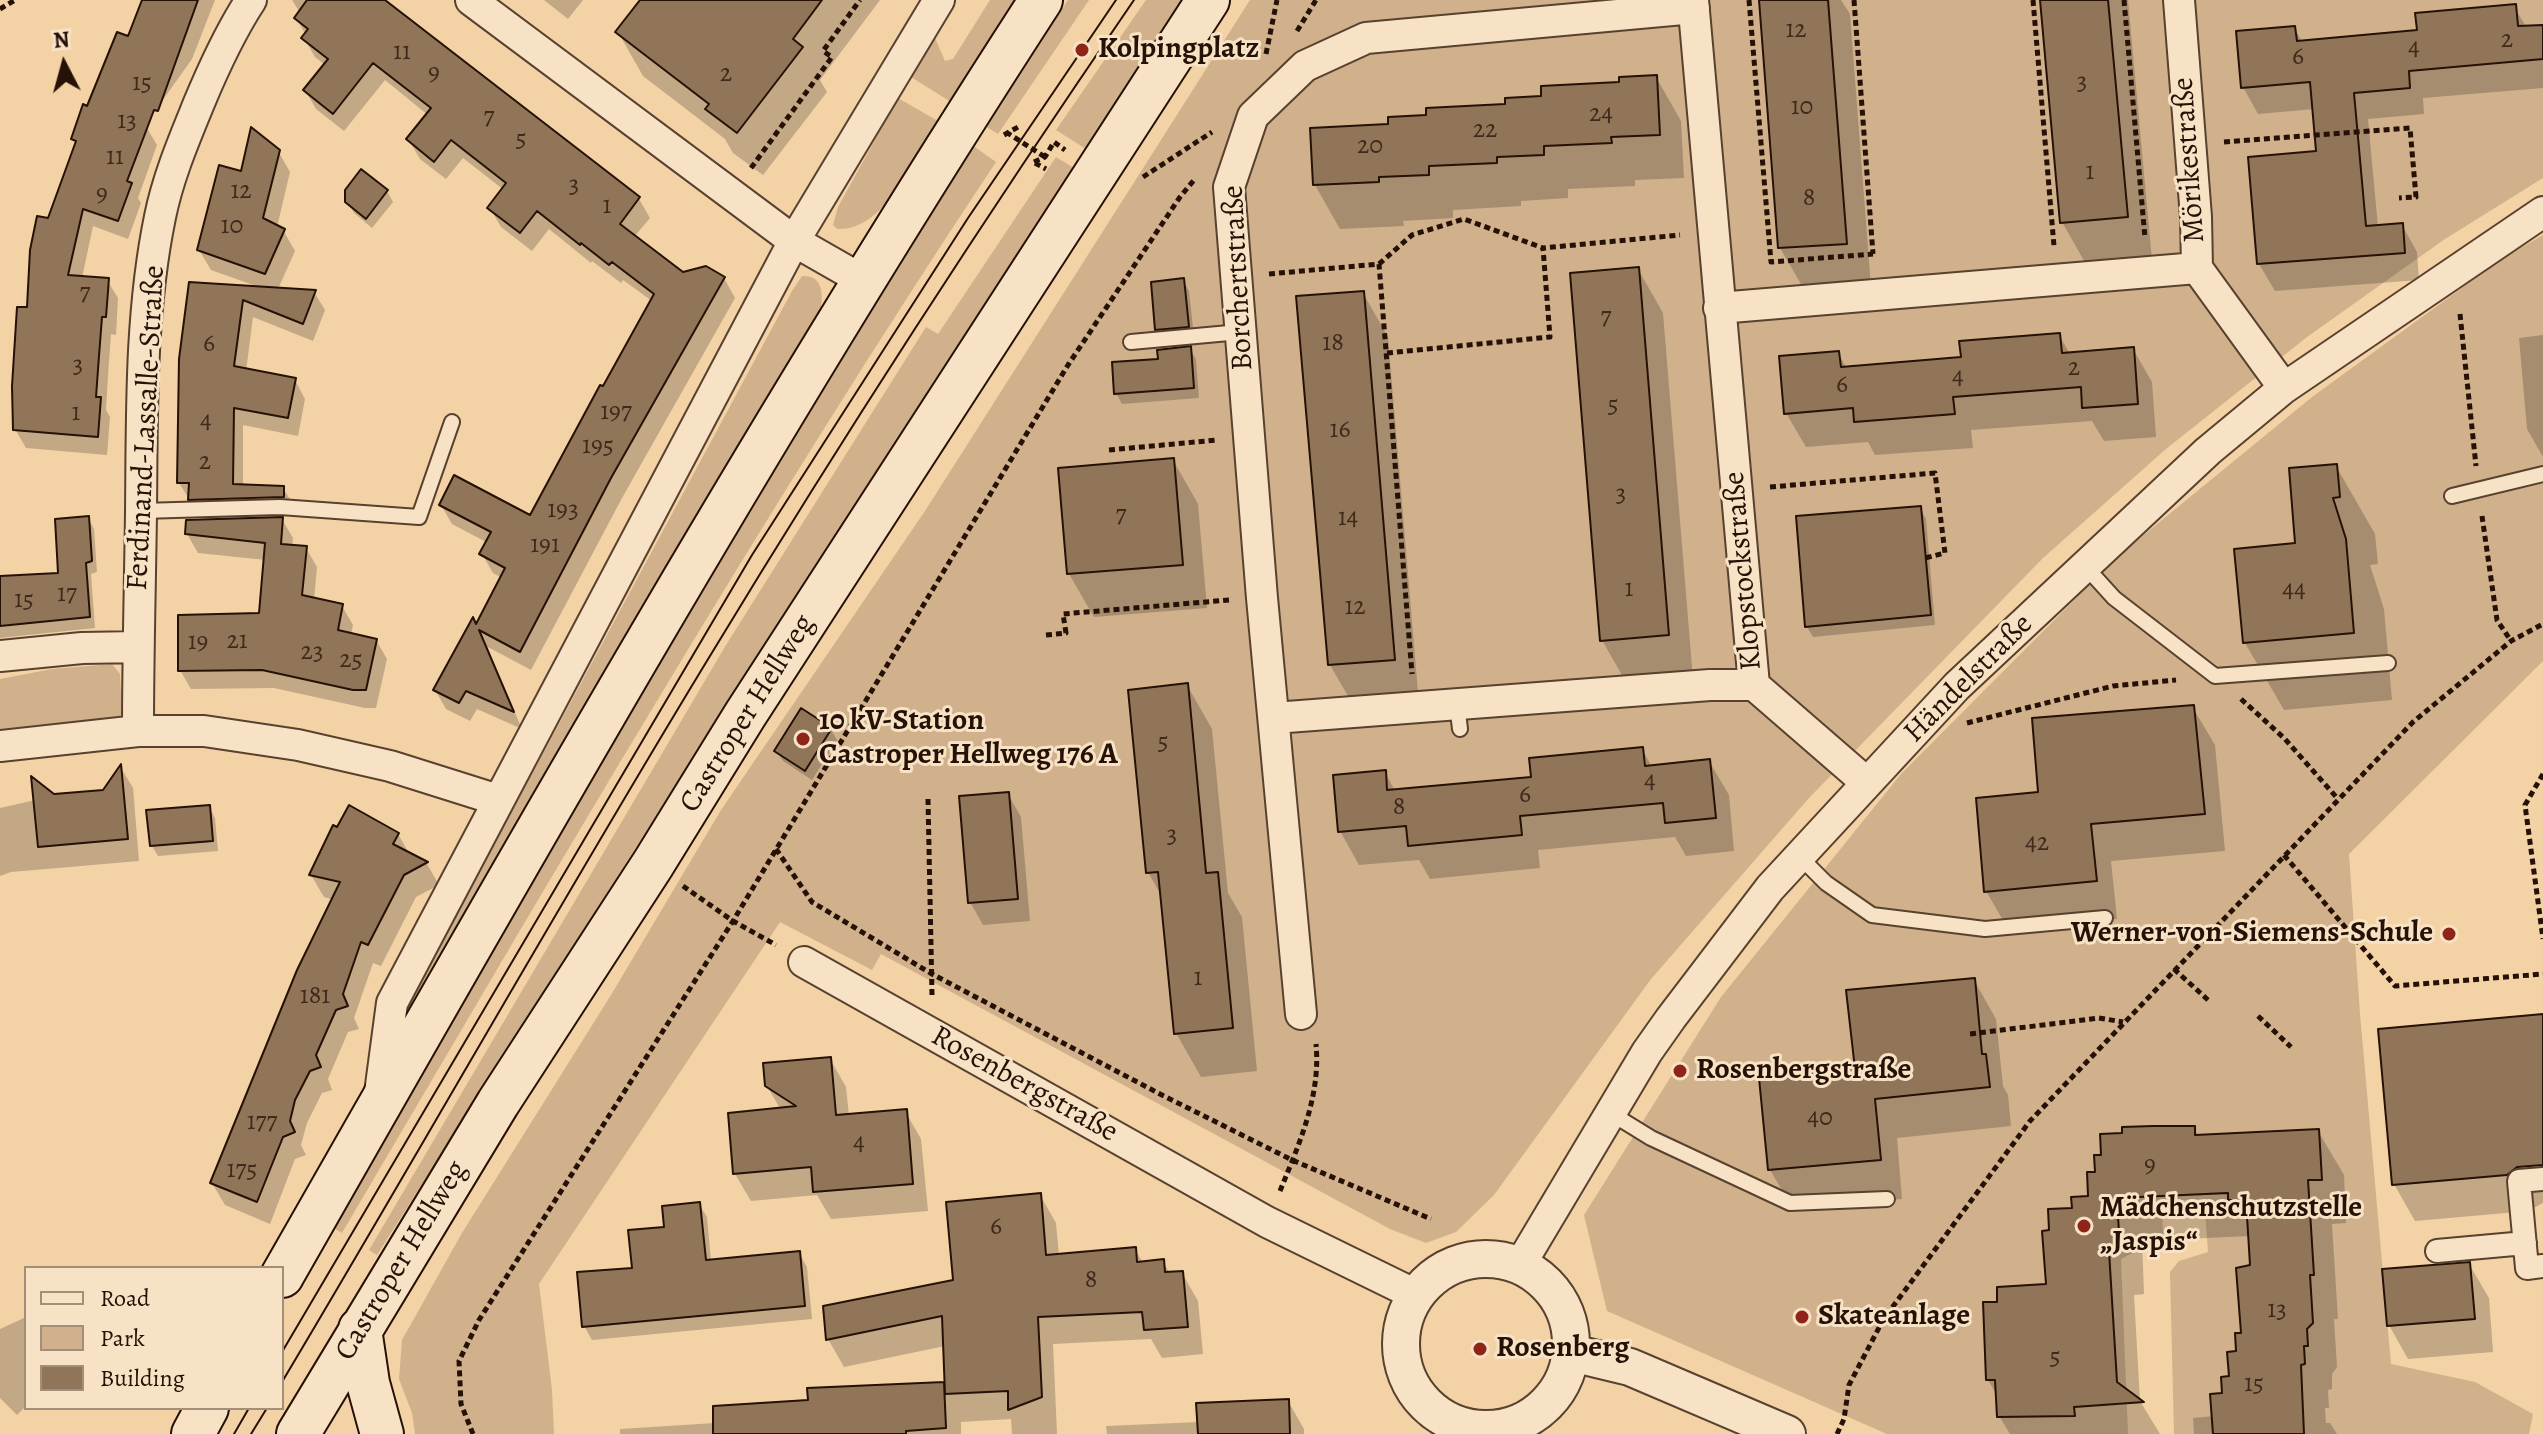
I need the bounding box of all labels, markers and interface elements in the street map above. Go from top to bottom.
house number: 12 [1785,15,1807,47]
north arrow [24,24,104,104]
text: N [52,24,71,56]
house number: 2 [2501,25,2513,57]
place label: Kolpingplatz [1098,32,1259,68]
house number: 4 [2408,33,2420,65]
house number: 11 [393,37,411,69]
marker: Kolpingplatz [1073,41,1091,59]
house number: 6 [2292,42,2304,74]
house number: 9 [428,58,440,90]
house number: 2 [720,59,732,91]
house number: 3 [2077,67,2087,99]
house number: 15 [132,68,152,100]
street label: Mörikestraße [2166,76,2214,244]
house number: 10 [1791,92,1813,124]
house number: 24 [1589,99,1613,131]
house number: 7 [484,102,494,134]
house number: 13 [117,106,137,138]
house number: 22 [1473,115,1497,147]
house number: 5 [515,124,527,156]
house number: 20 [1357,131,1383,163]
house number: 11 [106,142,124,174]
house number: 1 [2086,157,2094,189]
house number: 3 [569,170,579,202]
house number: 12 [230,176,252,208]
house number: 9 [96,179,108,211]
house number: 8 [1803,183,1815,215]
street label: Borchertstraße [1216,184,1262,372]
house number: 1 [603,191,611,223]
house number: 10 [221,211,243,243]
street label: Ferdinand-Lassalle-Straße [121,264,173,592]
house number: 7 [80,278,90,310]
house number: 7 [1601,302,1611,334]
house number: 18 [1322,328,1344,360]
house number: 6 [203,329,215,361]
house number: 3 [73,350,83,382]
house number: 2 [2068,353,2080,385]
house number: 4 [1952,362,1964,394]
house number: 6 [1836,370,1848,402]
house number: 5 [1607,390,1619,422]
house number: 197 [600,397,632,429]
house number: 1 [72,398,80,430]
house number: 4 [200,406,212,438]
house number: 16 [1330,415,1350,447]
house number: 195 [582,431,614,463]
house number: 2 [199,447,211,479]
street label: Klopstockstraße [1717,470,1771,672]
house number: 3 [1616,479,1626,511]
house number: 193 [547,495,579,527]
house number: 7 [1116,500,1126,532]
house number: 14 [1338,503,1358,535]
house number: 191 [530,530,560,562]
house number: 1 [1625,574,1633,606]
house number: 44 [2282,575,2306,607]
house number: 17 [57,579,77,611]
house number: 15 [14,585,34,617]
house number: 12 [1344,592,1366,624]
street label: Händelstraße [1897,607,2041,751]
street label: Castroper Hellweg [673,608,823,820]
house number: 21 [226,626,248,658]
house number: 19 [188,627,208,659]
house number: 23 [300,637,324,669]
house number: 25 [339,645,363,677]
place label: 10 kV-Station Castroper Hellweg 176 A [819,704,1118,774]
house number: 5 [1157,727,1169,759]
marker: 10 kV-Station Castroper Hellweg 176 A [794,730,812,748]
house number: 4 [1644,766,1656,798]
house number: 6 [1519,780,1531,812]
house number: 8 [1393,792,1405,824]
house number: 3 [1167,820,1177,852]
house number: 42 [2025,828,2049,860]
place label: Werner-von-Siemens-Schule [2071,916,2433,952]
marker: Werner-von-Siemens-Schule [2440,925,2458,943]
house number: 1 [1194,963,1202,995]
house number: 181 [300,981,330,1013]
street label: Rosenbergstraße [924,1019,1124,1151]
place label: Rosenbergstraße [1696,1053,1911,1089]
marker: Rosenbergstraße [1671,1062,1689,1080]
house number: 40 [1807,1103,1833,1135]
house number: 177 [247,1107,277,1139]
house number: 4 [853,1128,865,1160]
house number: 9 [2144,1150,2156,1182]
house number: 175 [227,1155,257,1187]
street label: Castroper Hellweg [328,1155,476,1367]
place label: Mädchenschutzstelle „Jaspis“ [2100,1191,2362,1262]
house number: 6 [990,1212,1002,1244]
marker: Mädchenschutzstelle „Jaspis“ [2075,1217,2093,1235]
house number: 8 [1085,1265,1097,1297]
legend [24,1266,284,1410]
text: Road [100,1282,150,1314]
house number: 13 [2267,1295,2287,1327]
place label: Skateanlage [1818,1299,1970,1335]
marker: Skateanlage [1793,1308,1811,1326]
text: Park [100,1322,145,1354]
place label: Rosenberg [1496,1331,1630,1367]
marker: Rosenberg [1471,1340,1489,1358]
house number: 5 [2049,1342,2061,1374]
text: Building [100,1362,185,1394]
house number: 15 [2244,1369,2264,1401]

